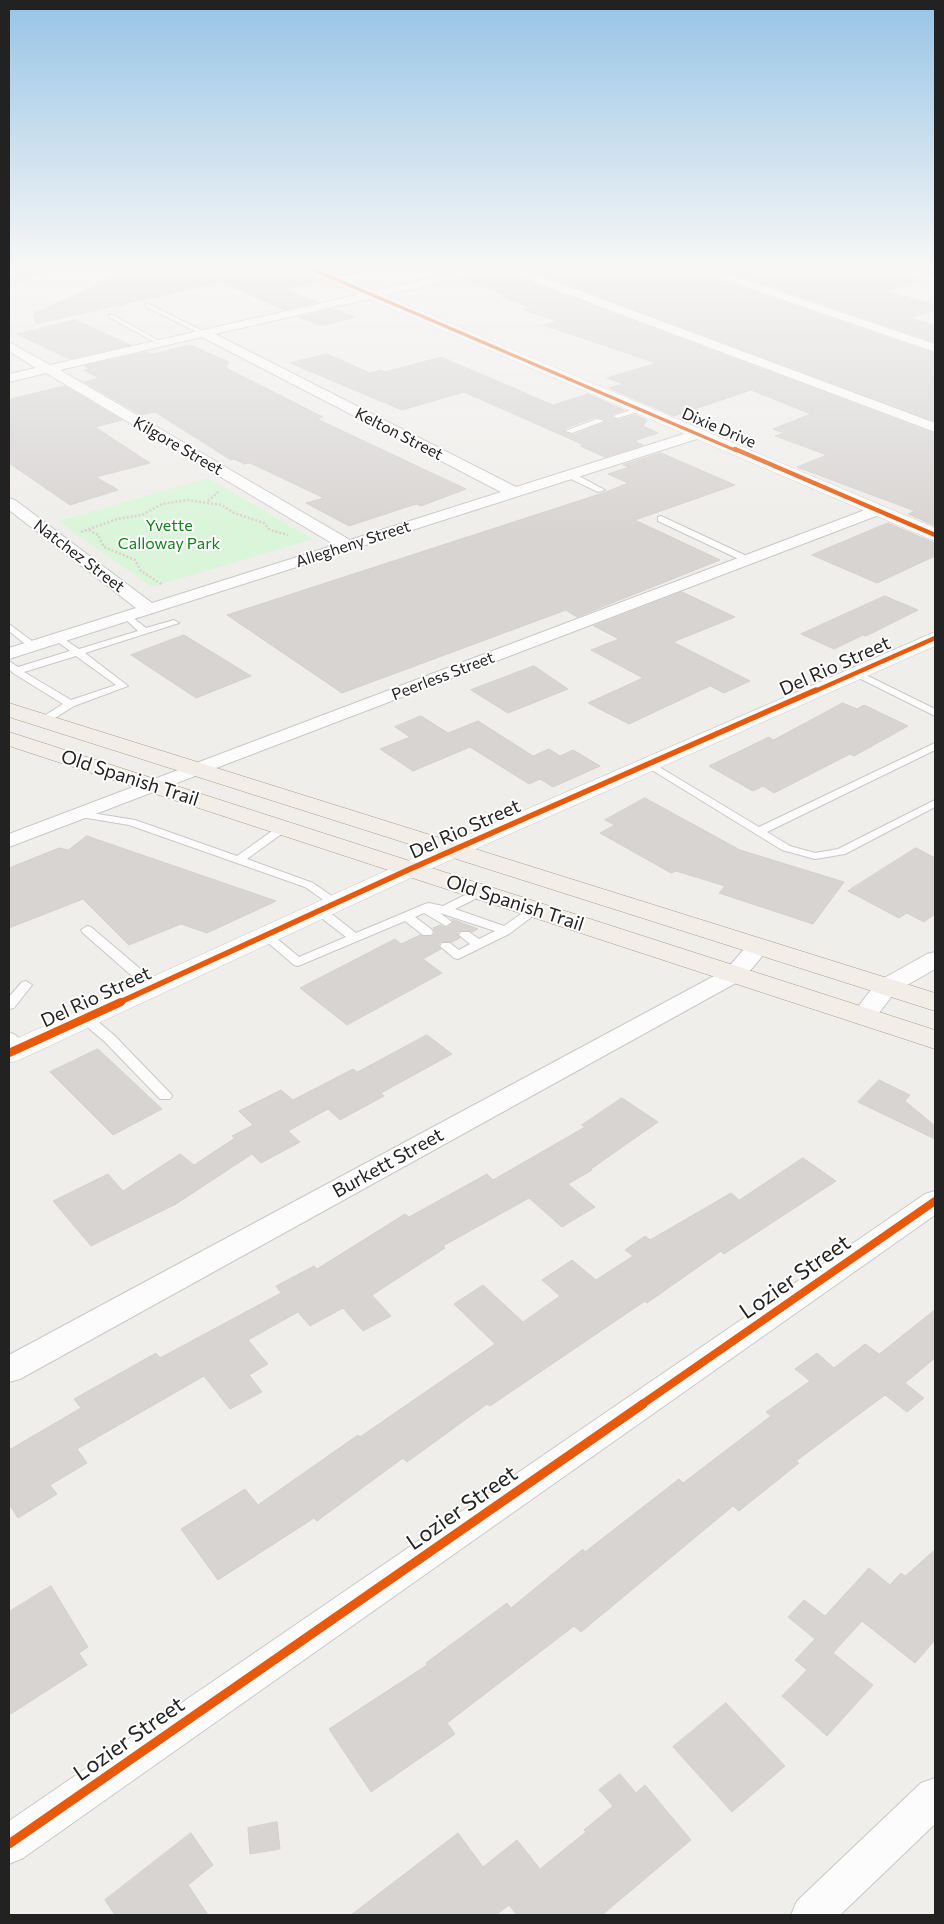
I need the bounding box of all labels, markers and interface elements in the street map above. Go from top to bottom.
street label: Kelton Street [352,404,446,464]
street label: Dixie Drive [679,404,759,452]
street label: Kilgore Street [130,413,226,479]
street label: Natchez Street [30,516,128,596]
park label: Yvette Calloway Park [118,516,220,554]
street label: Allegheny Street [293,516,413,572]
street label: Del Rio Street [776,631,894,701]
street label: Peerless Street [389,648,497,704]
street label: Old Spanish Trail [58,745,202,811]
street label: Del Rio Street [406,794,524,864]
street label: Old Spanish Trail [443,870,587,936]
street label: Del Rio Street [37,962,155,1032]
street label: Burkett Street [329,1123,447,1203]
street label: Lozier Street [735,1229,855,1325]
street label: Lozier Street [402,1460,522,1556]
street label: Lozier Street [69,1691,189,1787]

